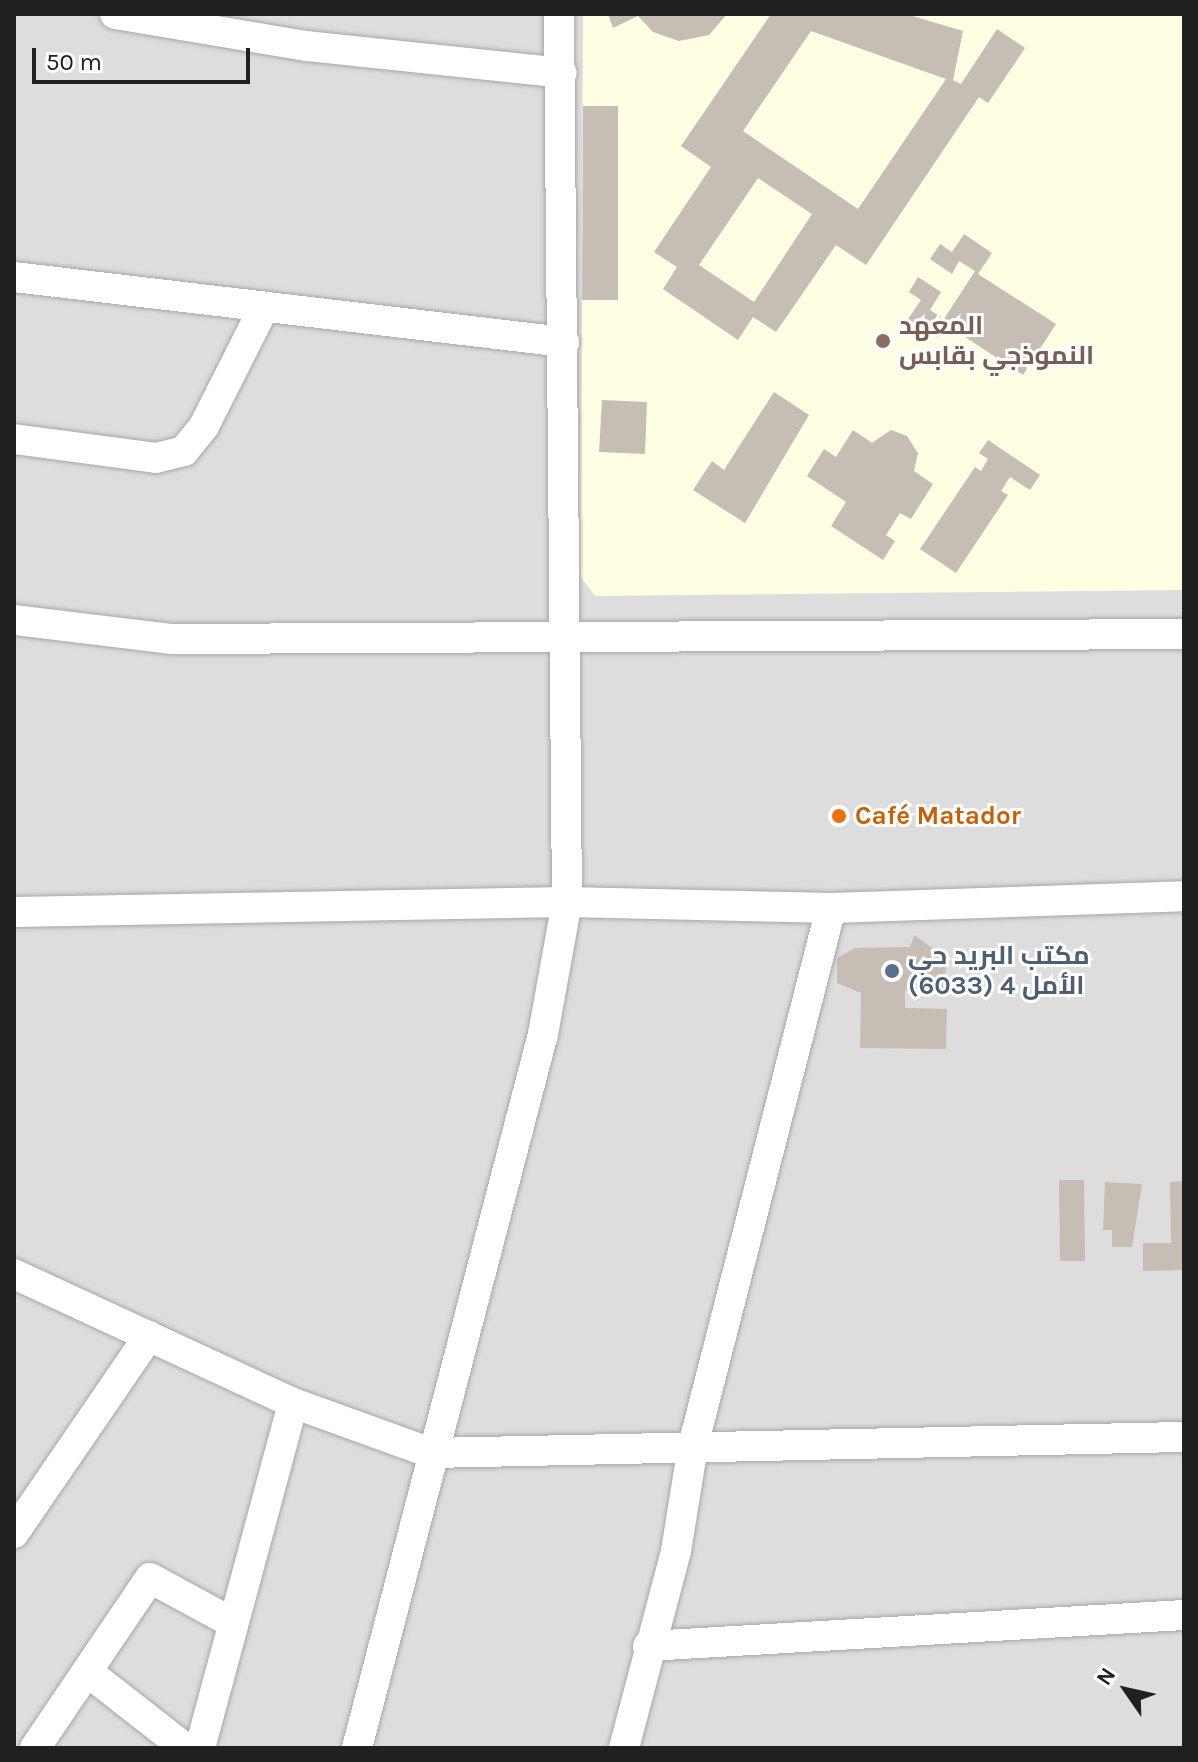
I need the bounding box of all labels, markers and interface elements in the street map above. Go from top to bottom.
scale bar [36,32,254,82]
text: 50 m [46,48,102,76]
place label: المعهد النموذجي بقابس [899,310,1094,372]
marker: المعهد النموذجي بقابس [874,332,892,350]
place label: Café Matador [855,800,1021,832]
marker: Café Matador [830,807,848,825]
place label: مكتب البريد حي الأمل 4 (6033) [908,940,1090,1002]
marker: مكتب البريد حي الأمل 4 (6033) [883,962,901,980]
north arrow [1086,1650,1166,1730]
text: N [1091,1663,1121,1690]

